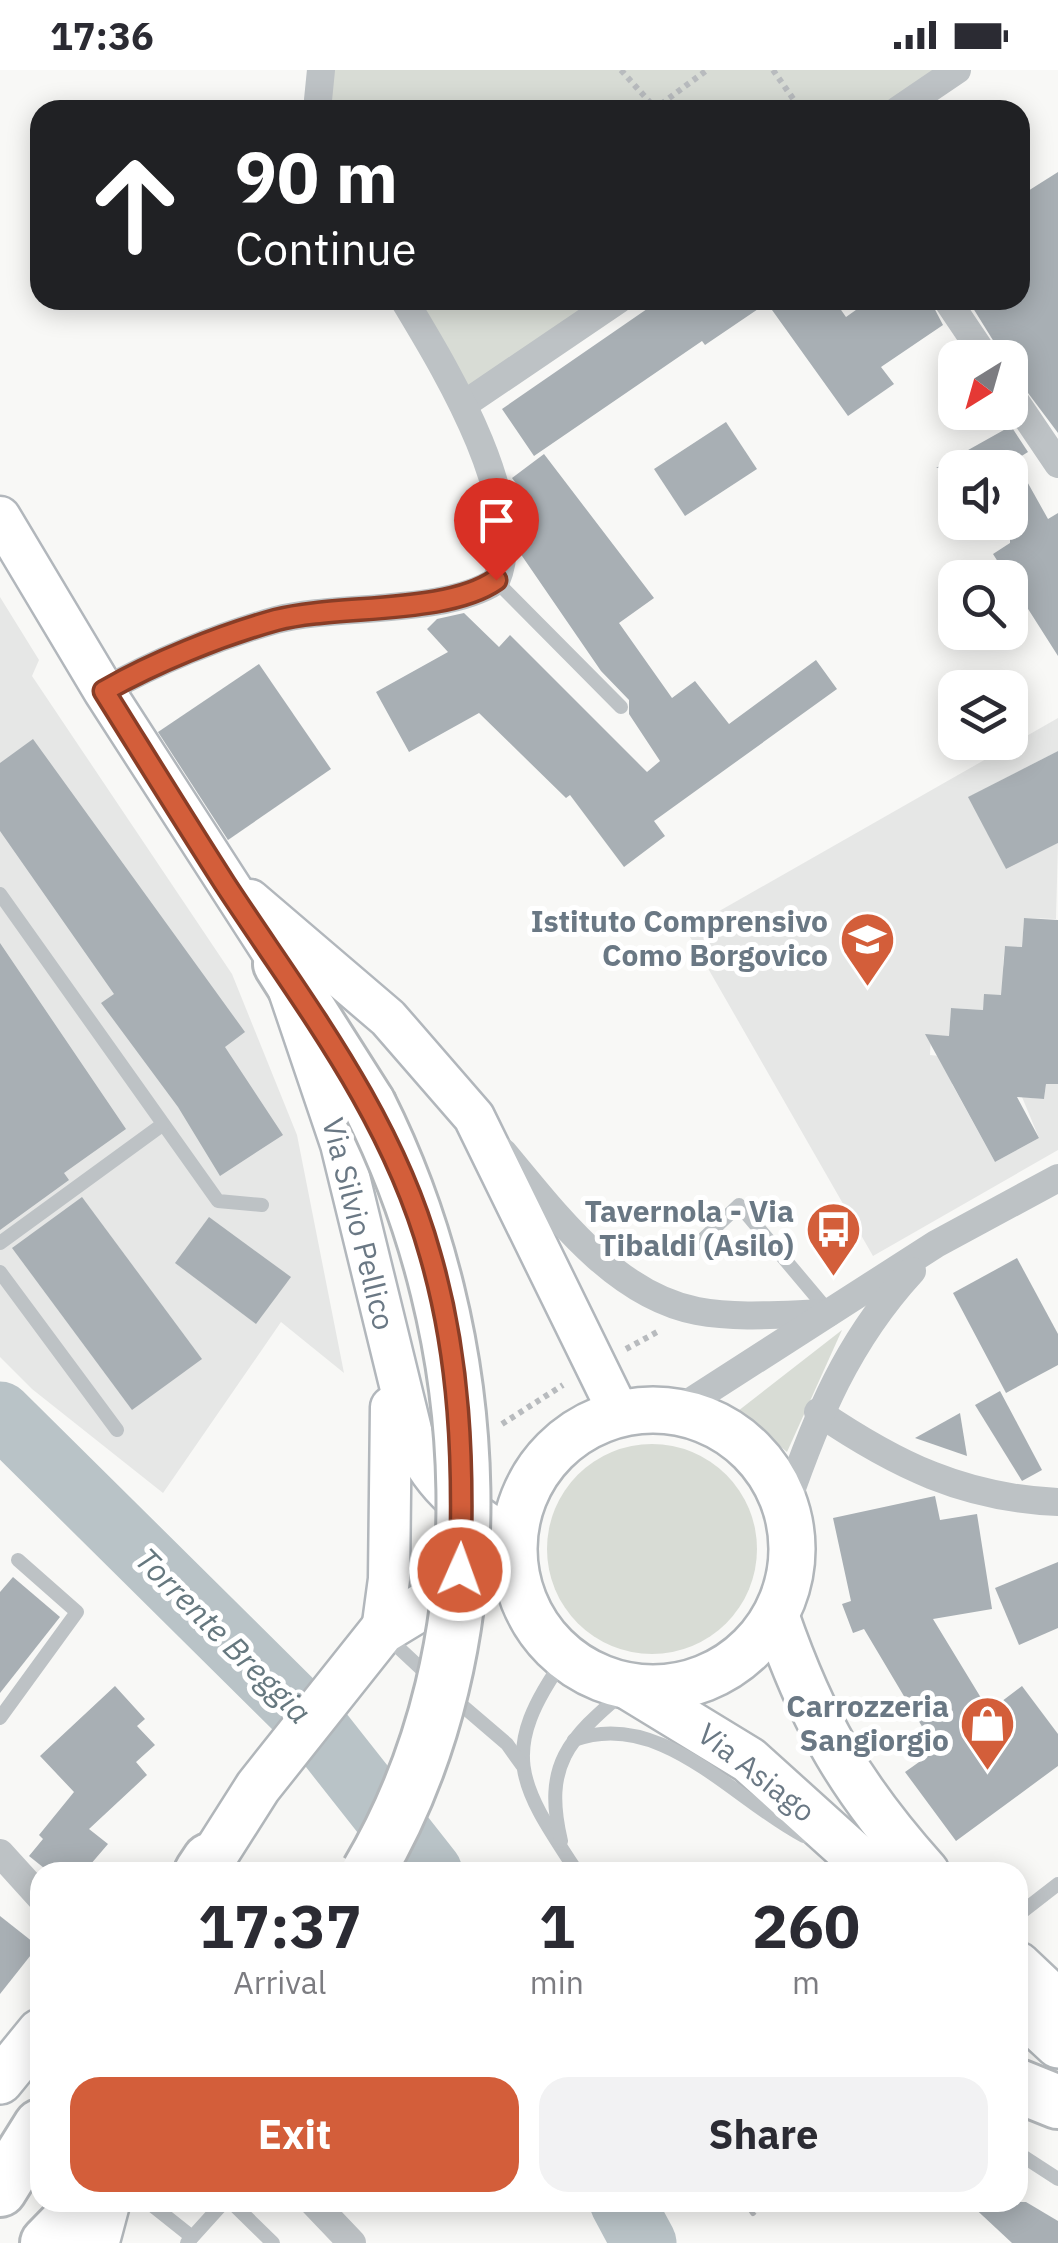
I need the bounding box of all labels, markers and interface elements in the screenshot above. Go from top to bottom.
text: 17:36 [50,11,154,60]
text: 90 m [235,131,398,222]
icon: ahead [70,140,200,270]
text: Continue [235,219,417,277]
north arrow [938,340,1028,430]
map controls [938,340,1028,760]
button: sound [938,450,1028,540]
pin [454,478,539,581]
icon: arrive [469,493,524,548]
button: search [938,560,1028,650]
button: layers [938,670,1028,760]
place label: Istituto Comprensivo Como Borgovico [531,901,828,974]
school or university icon: Istituto Comprensivo Como Borgovico [837,909,897,988]
street label: Via Silvio Pellico [314,1114,405,1334]
place label: Tavernola - Via Tibaldi (Asilo) [585,1191,794,1264]
bus stop icon: Tavernola - Via Tibaldi (Asilo) [803,1199,863,1278]
position arrow [408,1518,512,1622]
water label: Torrente Breggia [127,1538,321,1732]
place label: Carrozzeria Sangiorgio [786,1686,949,1759]
shop icon: Carrozzeria Sangiorgio [958,1694,1018,1773]
street label: Via Asiago [690,1714,824,1830]
text: 17:37 [198,1886,362,1965]
text: 1 [539,1886,575,1965]
text: 260 [752,1886,860,1965]
text: Arrival [233,1961,327,2003]
text: min [530,1961,584,2003]
text: m [792,1961,820,2003]
button: Exit [70,2077,519,2192]
button: Share [539,2077,988,2192]

